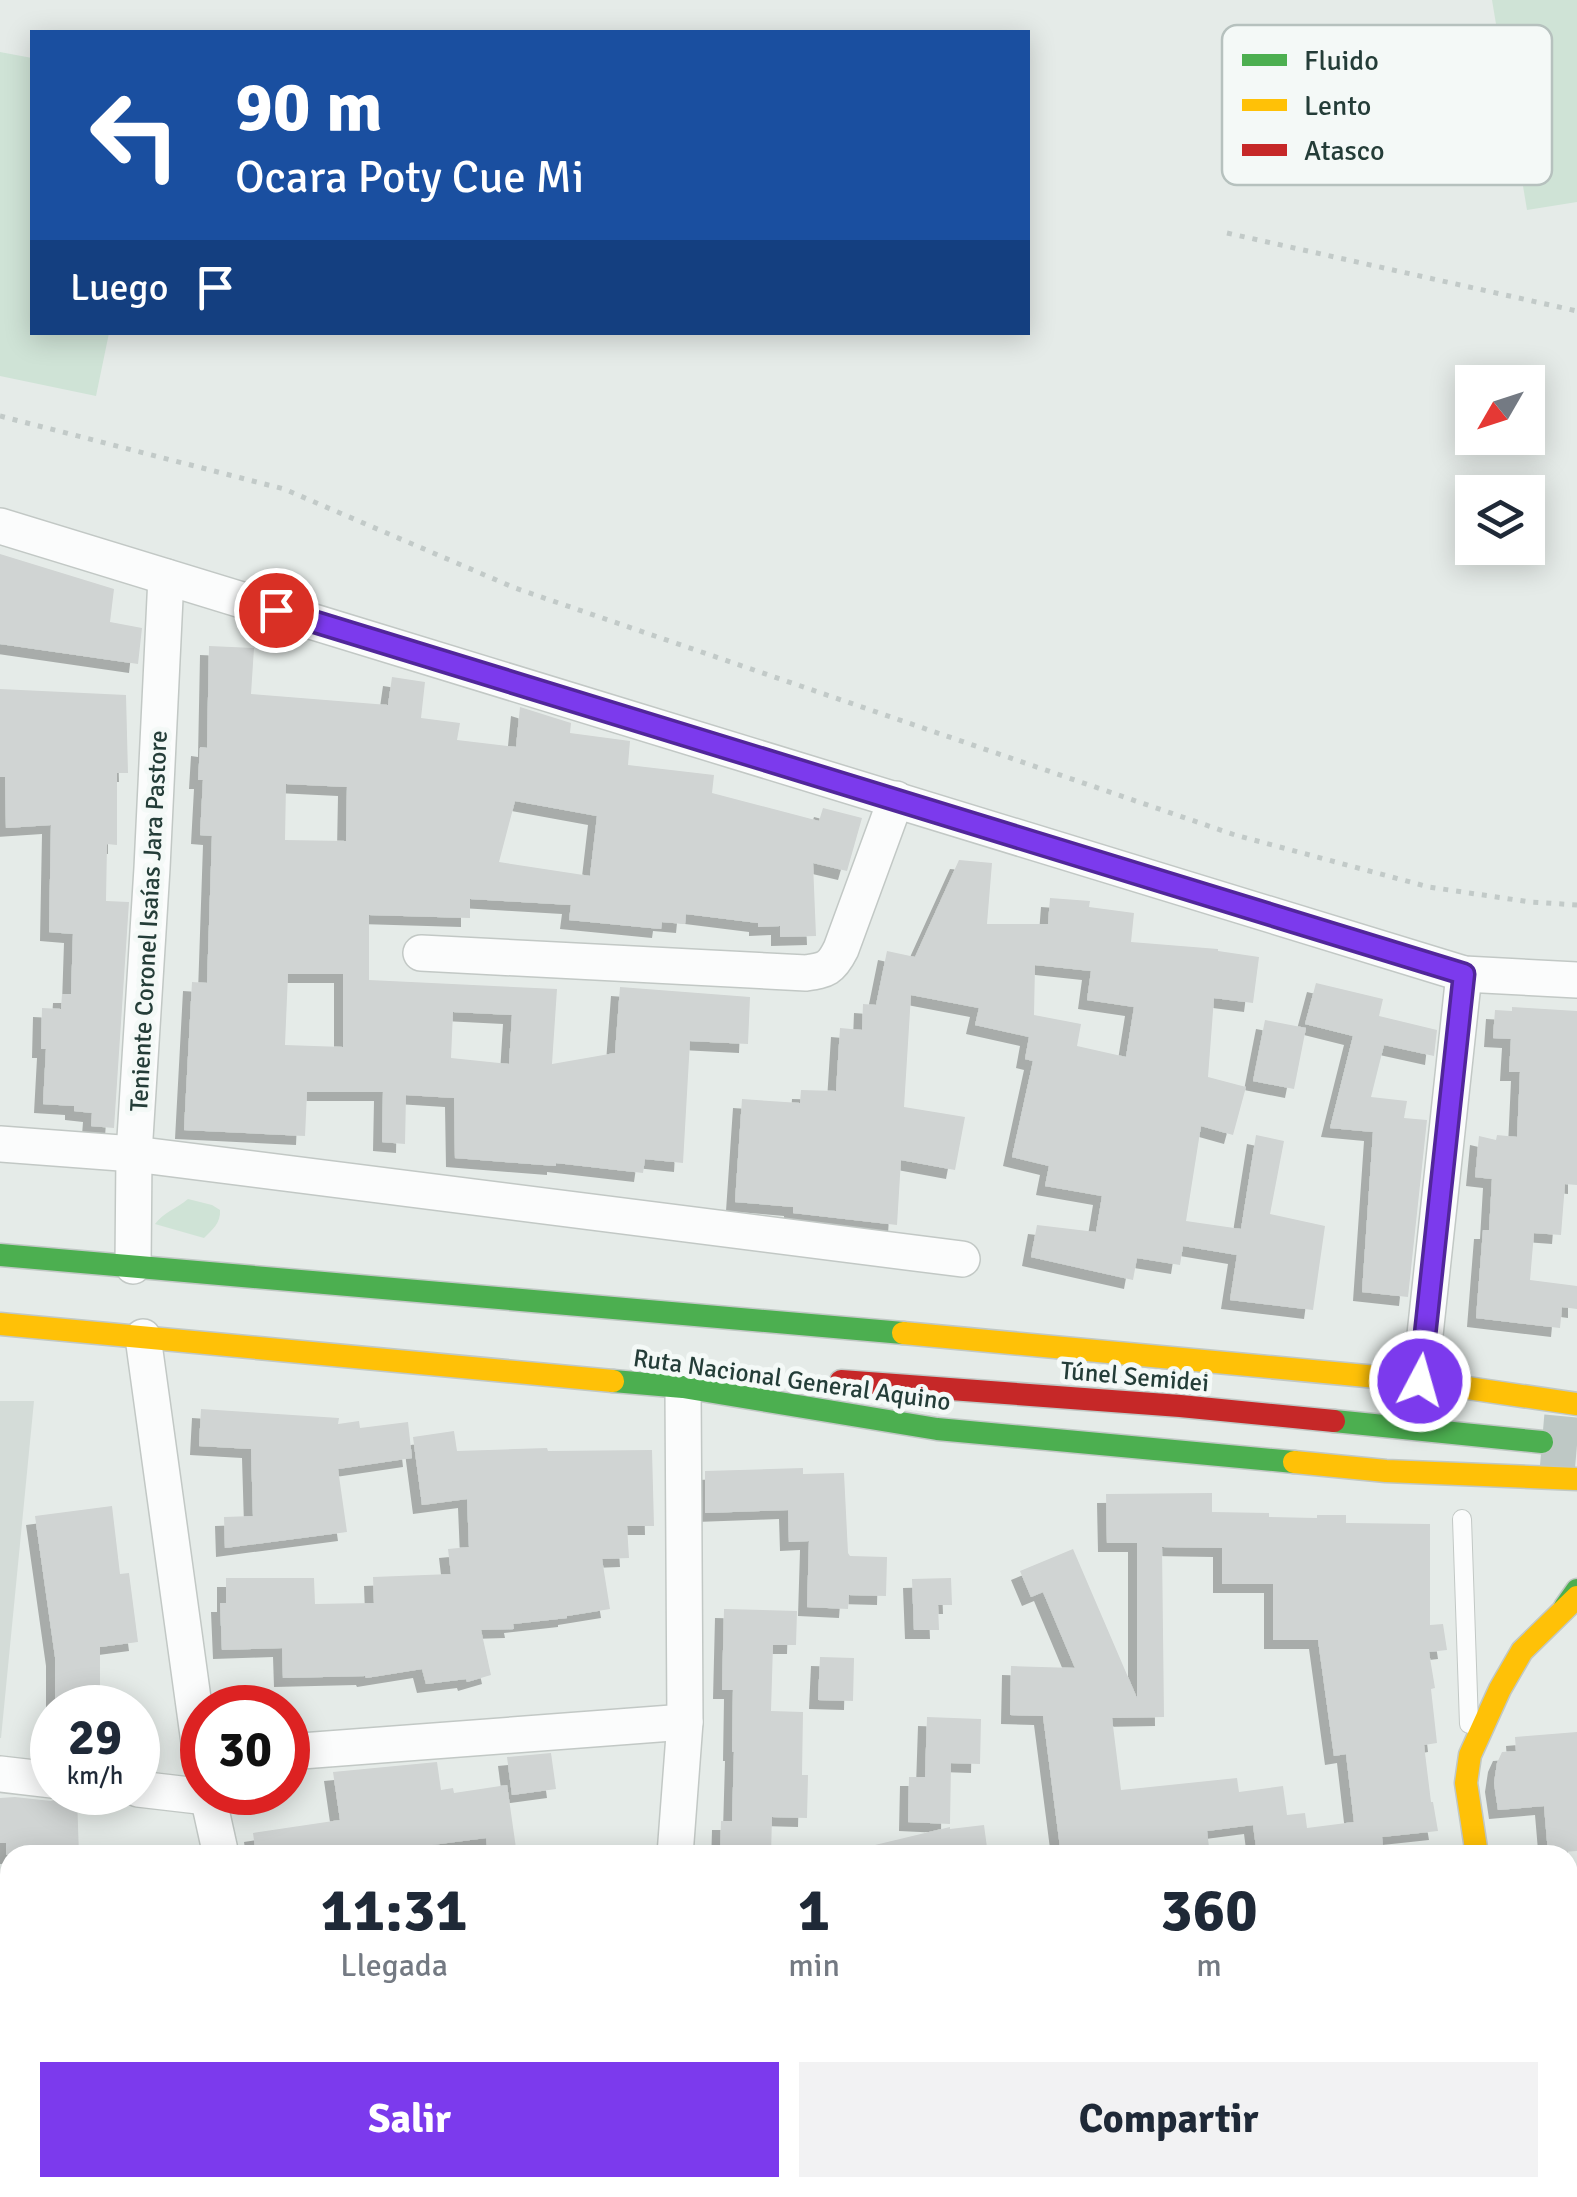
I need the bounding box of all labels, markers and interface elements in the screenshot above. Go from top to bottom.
legend [1222,25,1552,185]
text: Fluido [1304,44,1379,78]
text: 90 m [235,64,383,150]
icon: left [70,70,200,200]
text: Lento [1304,89,1371,123]
text: Atasco [1304,134,1384,168]
text: Ocara Poty Cue Mi [235,150,584,205]
icon: arrive [188,260,243,315]
text: Luego [70,264,168,311]
north arrow [1455,365,1545,455]
map controls [1455,365,1545,565]
button: layers [1455,475,1545,565]
pin [234,568,319,653]
icon: arrive [249,583,304,638]
street label: Teniente Coronel Isaías Jara Pastore [123,730,174,1112]
position arrow [1368,1329,1472,1433]
street label: Ruta Nacional General Aquino [631,1342,953,1417]
street label: Túnel Semidei [1059,1355,1210,1398]
speed limit sign: 30 [180,1685,310,1815]
text: 29 [68,1707,122,1769]
text: km/h [67,1760,123,1791]
text: 11:31 [320,1874,468,1948]
text: 1 [798,1874,830,1948]
text: 360 [1160,1874,1258,1948]
text: Llegada [340,1946,448,1985]
text: min [788,1946,840,1985]
text: m [1196,1946,1222,1985]
button: Salir [40,2062,779,2177]
button: Compartir [799,2062,1538,2177]

